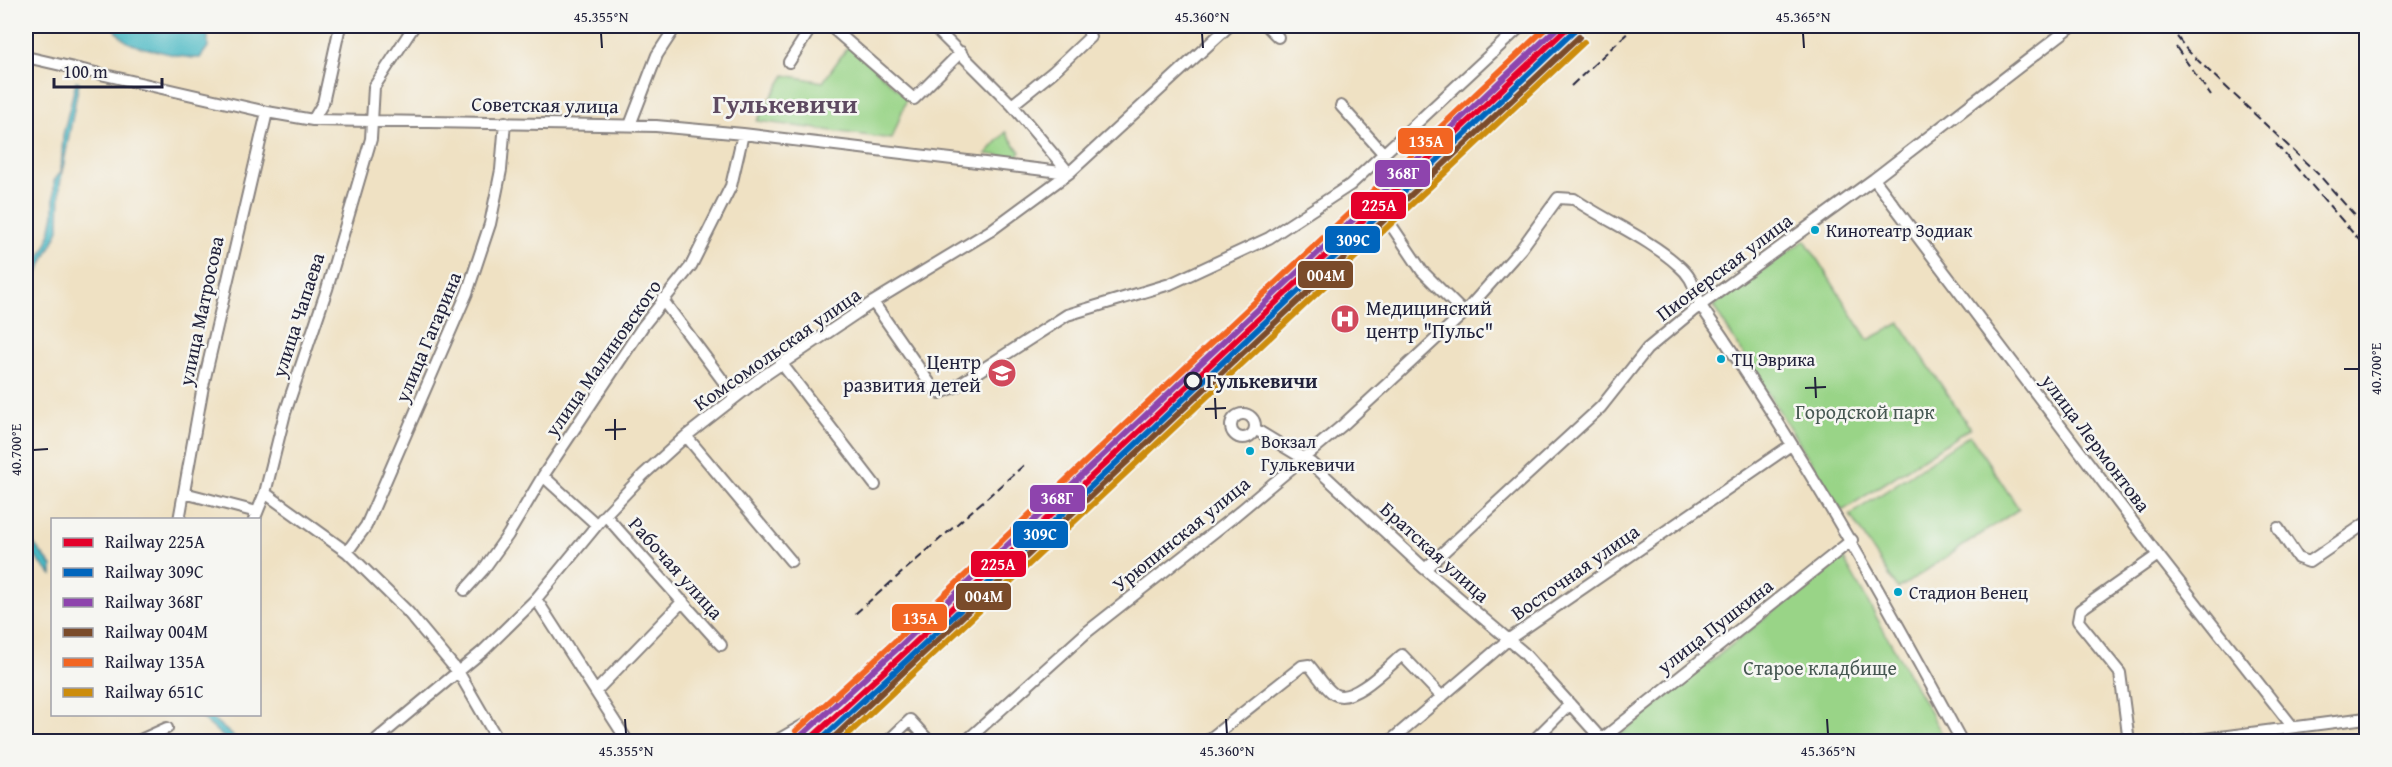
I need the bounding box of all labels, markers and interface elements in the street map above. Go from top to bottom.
text: 45.355°N [574,6,629,27]
text: 45.360°N [1175,6,1230,27]
text: 45.365°N [1776,6,1831,27]
scale bar [54,51,162,89]
text: 100 m [63,58,108,85]
district label: Гулькевичи [713,84,857,123]
street label: Советская улица [471,89,619,120]
line badge: 135А [1397,127,1454,155]
text: 135А [1408,129,1444,153]
line badge: 368Г [1374,159,1431,188]
text: 368Г [1386,161,1420,185]
line badge: 225А [1350,191,1407,220]
text: 225А [1361,193,1397,217]
street label: Пионерская улица [1649,205,1798,328]
place label: Кинотеатр Зодиак [1826,217,1973,244]
marker: Кинотеатр Зодиак [1809,224,1821,236]
line badge: 309С [1324,225,1381,254]
text: 309С [1336,228,1370,252]
street label: улица Матросова [170,233,231,390]
street label: улица Чапаева [263,248,331,382]
line badge: 004М [1297,260,1354,289]
text: 004М [1307,263,1345,287]
street label: улица Гагарина [387,267,468,408]
street label: улица Малиновского [537,273,668,443]
street label: Комсомольская улица [687,280,867,417]
place label: Медицинский центр "Пульс" [1366,293,1493,345]
hospital icon: Медицинский центр "Пульс" [1329,303,1361,335]
text: 40.700°E [2365,342,2386,395]
place label: ТЦ Эврика [1732,346,1816,373]
place label: Центр развития детей [843,347,981,399]
marker: ТЦ Эврика [1715,353,1727,365]
school or university icon: Центр развития детей [986,357,1018,389]
place label: Гулькевичи [1206,366,1318,395]
street label: улица Лермонтова [2034,367,2158,518]
marker: Гулькевичи [1184,372,1202,390]
park label: Городской парк [1795,397,1935,426]
text: 40.700°E [5,423,26,476]
place label: Вокзал Гулькевичи [1261,428,1355,478]
marker: Вокзал Гулькевичи [1244,445,1256,457]
street label: Урюпинская улица [1106,469,1256,598]
line badge: 368Г [1029,484,1086,513]
text: 368Г [1040,486,1074,510]
street label: Братская улица [1374,494,1497,609]
street label: Рабочая улица [622,510,731,626]
street label: Восточная улица [1505,516,1645,627]
legend [51,518,261,716]
line badge: 309С [1012,520,1069,549]
text: 309С [1023,522,1057,546]
text: Railway 225А [105,528,205,555]
line badge: 225А [970,550,1027,578]
text: 225А [980,552,1016,576]
text: Railway 309С [105,558,204,585]
street label: улица Пушкина [1650,571,1779,681]
place label: Стадион Венец [1909,579,2028,606]
line badge: 004М [955,582,1012,611]
text: 004М [965,584,1003,608]
marker: Стадион Венец [1892,586,1904,598]
text: Railway 368Г [105,588,203,615]
line badge: 135А [891,603,948,632]
text: 135А [902,606,938,630]
text: Railway 004М [105,618,208,645]
text: Railway 135А [105,648,205,675]
park label: Старое кладбище [1743,653,1897,682]
text: Railway 651С [105,678,204,705]
text: 45.355°N [599,740,654,761]
text: 45.360°N [1200,740,1255,761]
text: 45.365°N [1801,740,1856,761]

